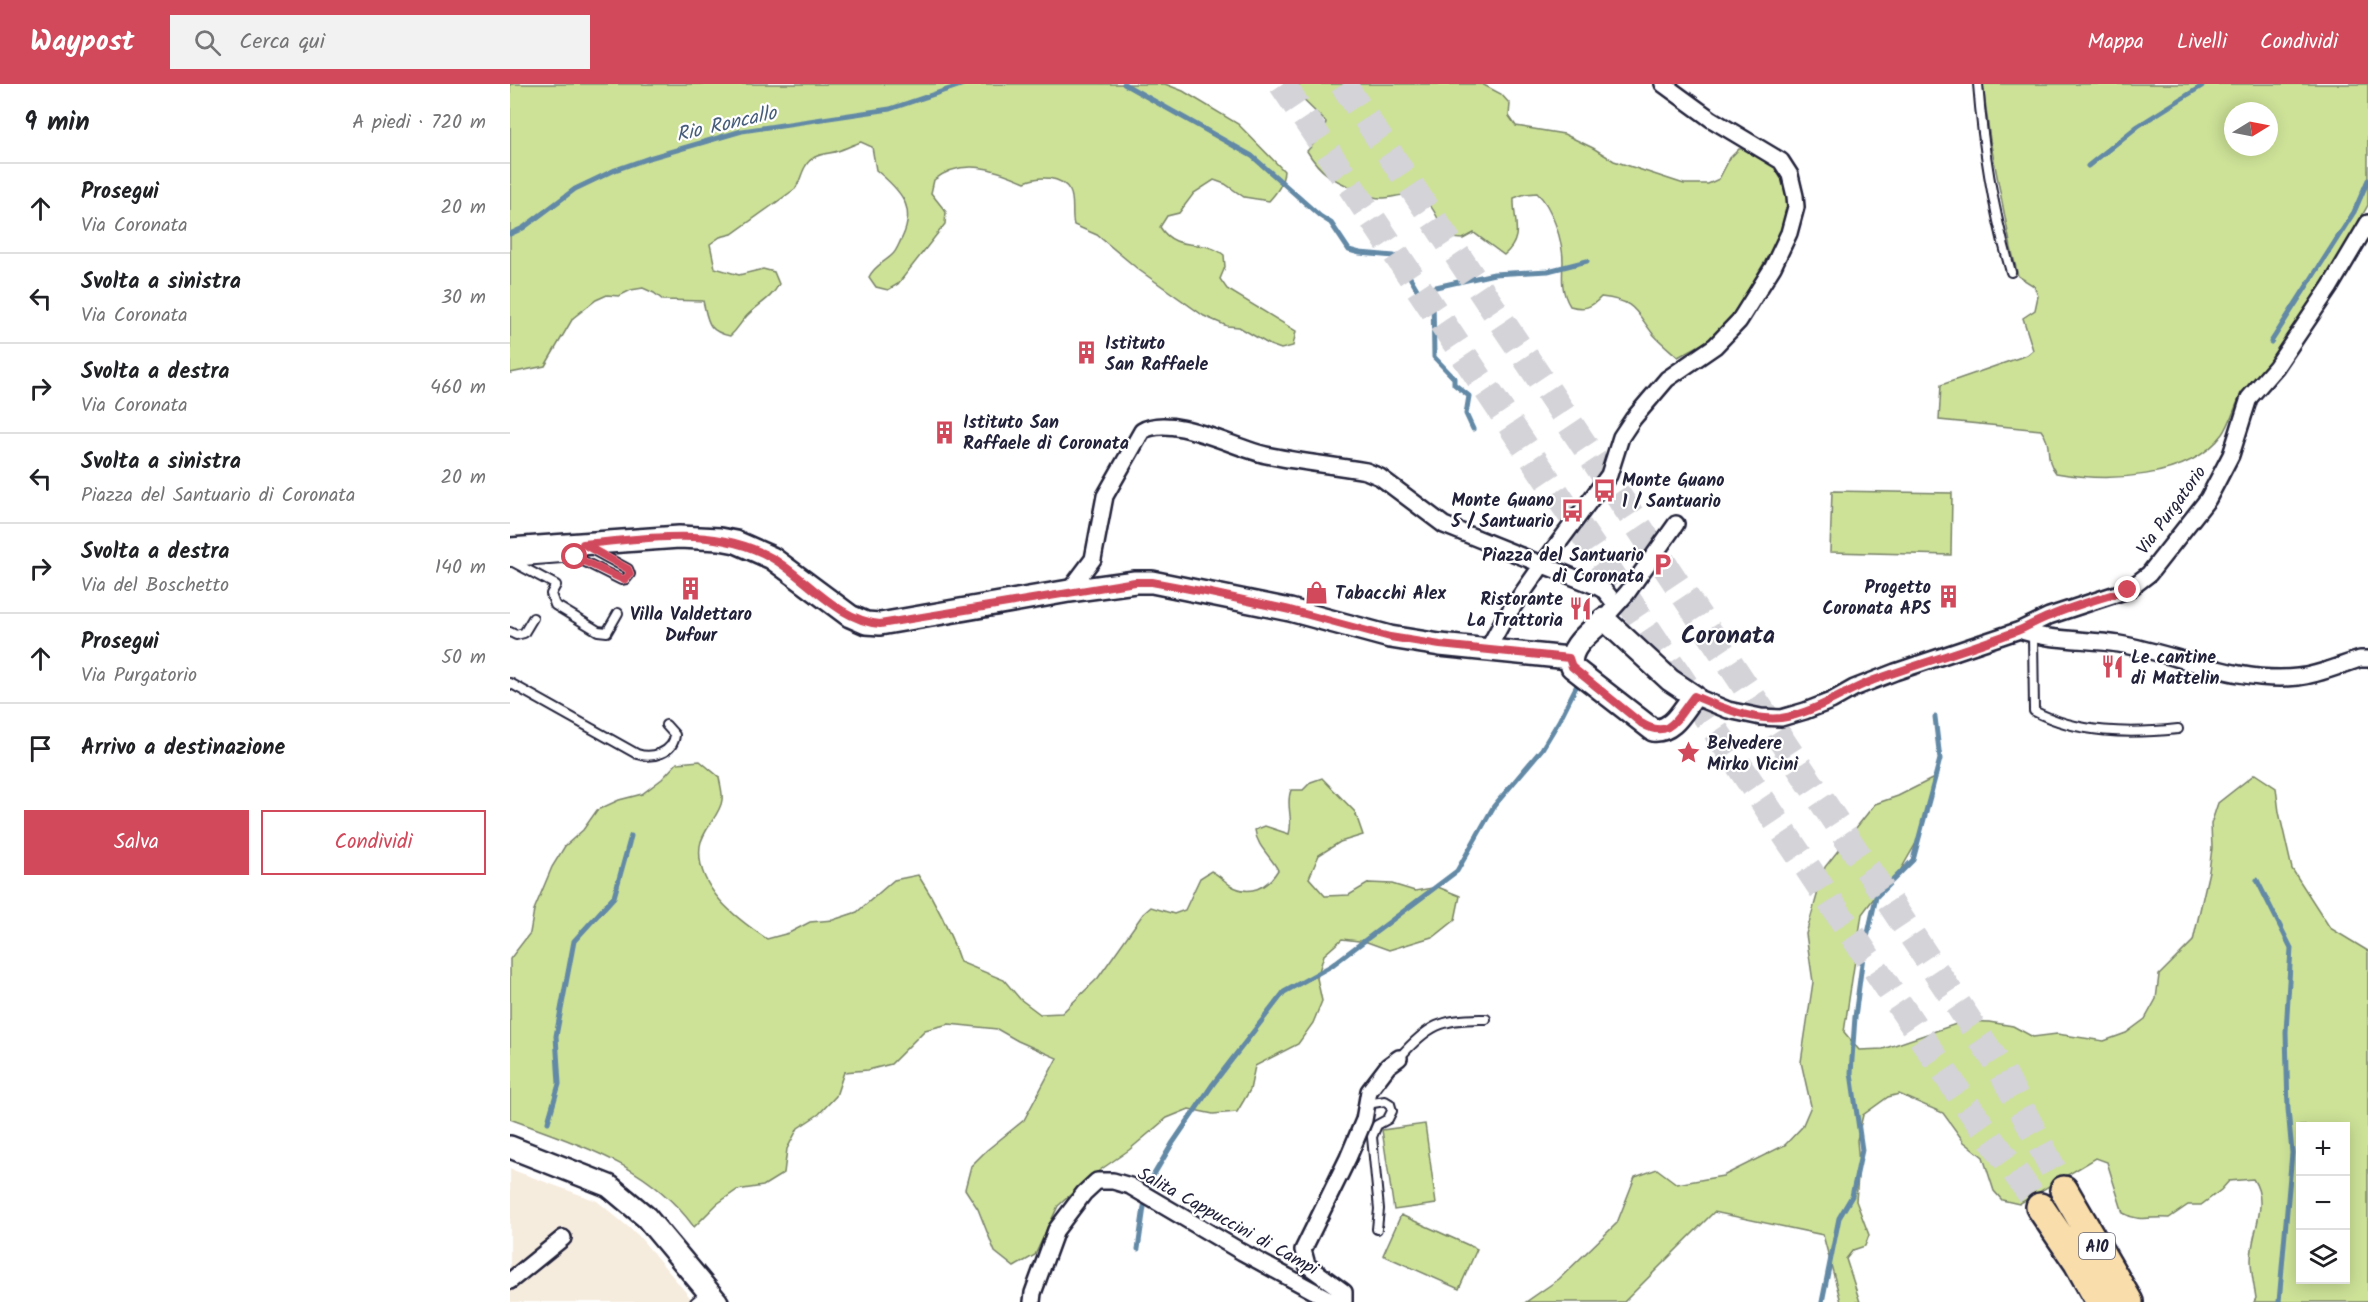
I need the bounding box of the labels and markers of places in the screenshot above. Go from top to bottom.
place label: Istituto San Raffaele [1105,330,1208,380]
building icon: Istituto San Raffaele [1074,340,1100,366]
place label: Istituto San Raffaele di Coronata [963,409,1129,459]
building icon: Istituto San Raffaele di Coronata [932,419,958,445]
place label: Monte Guano 1 / Santuario [1622,467,1724,517]
bus stop icon: Monte Guano 1 / Santuario [1591,477,1617,503]
place label: Monte Guano 5 / Santuario [1450,487,1554,537]
bus stop icon: Monte Guano 5 / Santuario [1559,497,1585,523]
place label: Piazza del Santuario di Coronata [1482,542,1644,592]
parking icon: Piazza del Santuario di Coronata [1649,552,1675,578]
place label: Progetto Coronata APS [1822,574,1931,624]
building icon: Villa Valdettaro Dufour [678,575,704,601]
shop icon: Tabacchi Alex [1304,580,1330,606]
place label: Tabacchi Alex [1335,580,1447,609]
building icon: Progetto Coronata APS [1936,584,1962,610]
place label: Ristorante La Trattoria [1467,586,1563,636]
restaurant icon: Ristorante La Trattoria [1568,596,1594,622]
place label: Villa Valdettaro Dufour [630,601,752,651]
place label: Le cantine di Mattelin [2131,644,2220,694]
restaurant icon: Le cantine di Mattelin [2100,654,2126,680]
place label: Belvedere Mirko Vicini [1707,730,1799,780]
place icon: Belvedere Mirko Vicini [1676,740,1702,766]

